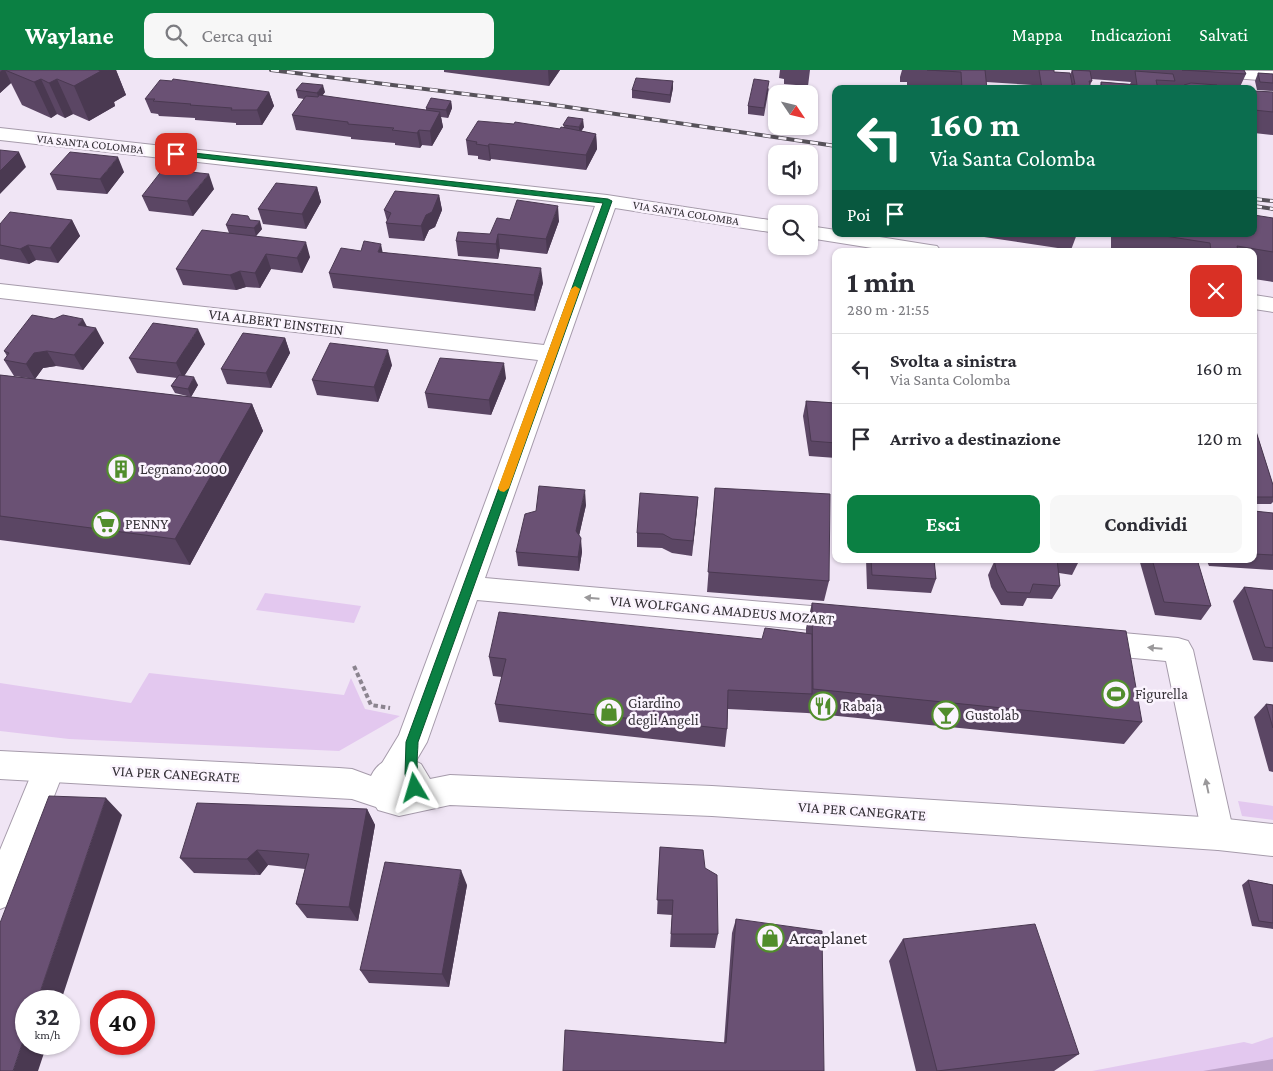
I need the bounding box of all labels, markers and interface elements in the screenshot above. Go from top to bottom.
search box [144,13,494,58]
icon: search [162,21,190,49]
text: Waylane [25,22,114,49]
text: Cerca qui [202,25,272,46]
text: Mappa [1012,25,1063,45]
text: Indicazioni [1091,25,1171,45]
text: Salvati [1199,25,1248,45]
north arrow [768,85,818,135]
map controls [768,85,818,255]
icon: left [847,105,912,170]
text: 160 m [930,105,1020,144]
street label: VIA SANTA COLOMBA [36,131,144,157]
pin [155,133,197,175]
icon: arrive [162,140,190,168]
button: sound [768,145,818,195]
text: Via Santa Colomba [930,146,1096,171]
street label: VIA SANTA COLOMBA [632,198,740,228]
icon: arrive [881,200,909,228]
text: Poi [847,204,871,225]
button: search [768,205,818,255]
text: 1 min [847,265,915,298]
button: close [1190,265,1242,317]
text: 280 m · 21:55 [847,301,930,318]
street label: VIA ALBERT EINSTEIN [208,306,345,338]
text: Svolta a sinistra [890,350,1017,371]
icon: left [847,355,875,383]
text: 160 m [1196,358,1242,379]
text: Via Santa Colomba [890,371,1011,388]
icon: arrive [847,425,875,453]
text: Arrivo a destinazione [890,428,1061,449]
text: 120 m [1197,428,1242,449]
building icon: Legnano 2000 [106,454,136,484]
place label: Legnano 2000 [140,461,227,478]
button: Esci [847,495,1040,553]
button: Condividi [1050,495,1242,553]
supermarket icon: PENNY [91,509,121,539]
place label: PENNY [125,516,168,532]
street label: VIA WOLFGANG AMADEUS MOZART [609,592,835,628]
one-way arrow [584,594,600,602]
one-way arrow [1147,644,1163,652]
sports icon: Figurella [1101,679,1131,709]
place label: Figurella [1135,686,1188,703]
restaurant icon: Rabaja [808,691,838,721]
place label: Giardino degli Angeli [628,695,699,729]
shop icon: Giardino degli Angeli [594,697,624,727]
place label: Rabaja [842,698,882,715]
bar icon: Gustolab [931,700,961,730]
place label: Gustolab [965,707,1020,723]
position arrow [388,761,440,813]
street label: VIA PER CANEGRATE [112,763,240,785]
one-way arrow [1203,779,1211,794]
street label: VIA PER CANEGRATE [798,799,926,823]
shop icon: Arcaplanet [755,923,785,953]
place label: Arcaplanet [789,928,868,948]
speed limit sign: 40 [90,990,155,1055]
text: 32 [35,1003,60,1030]
text: km/h [35,1028,60,1042]

